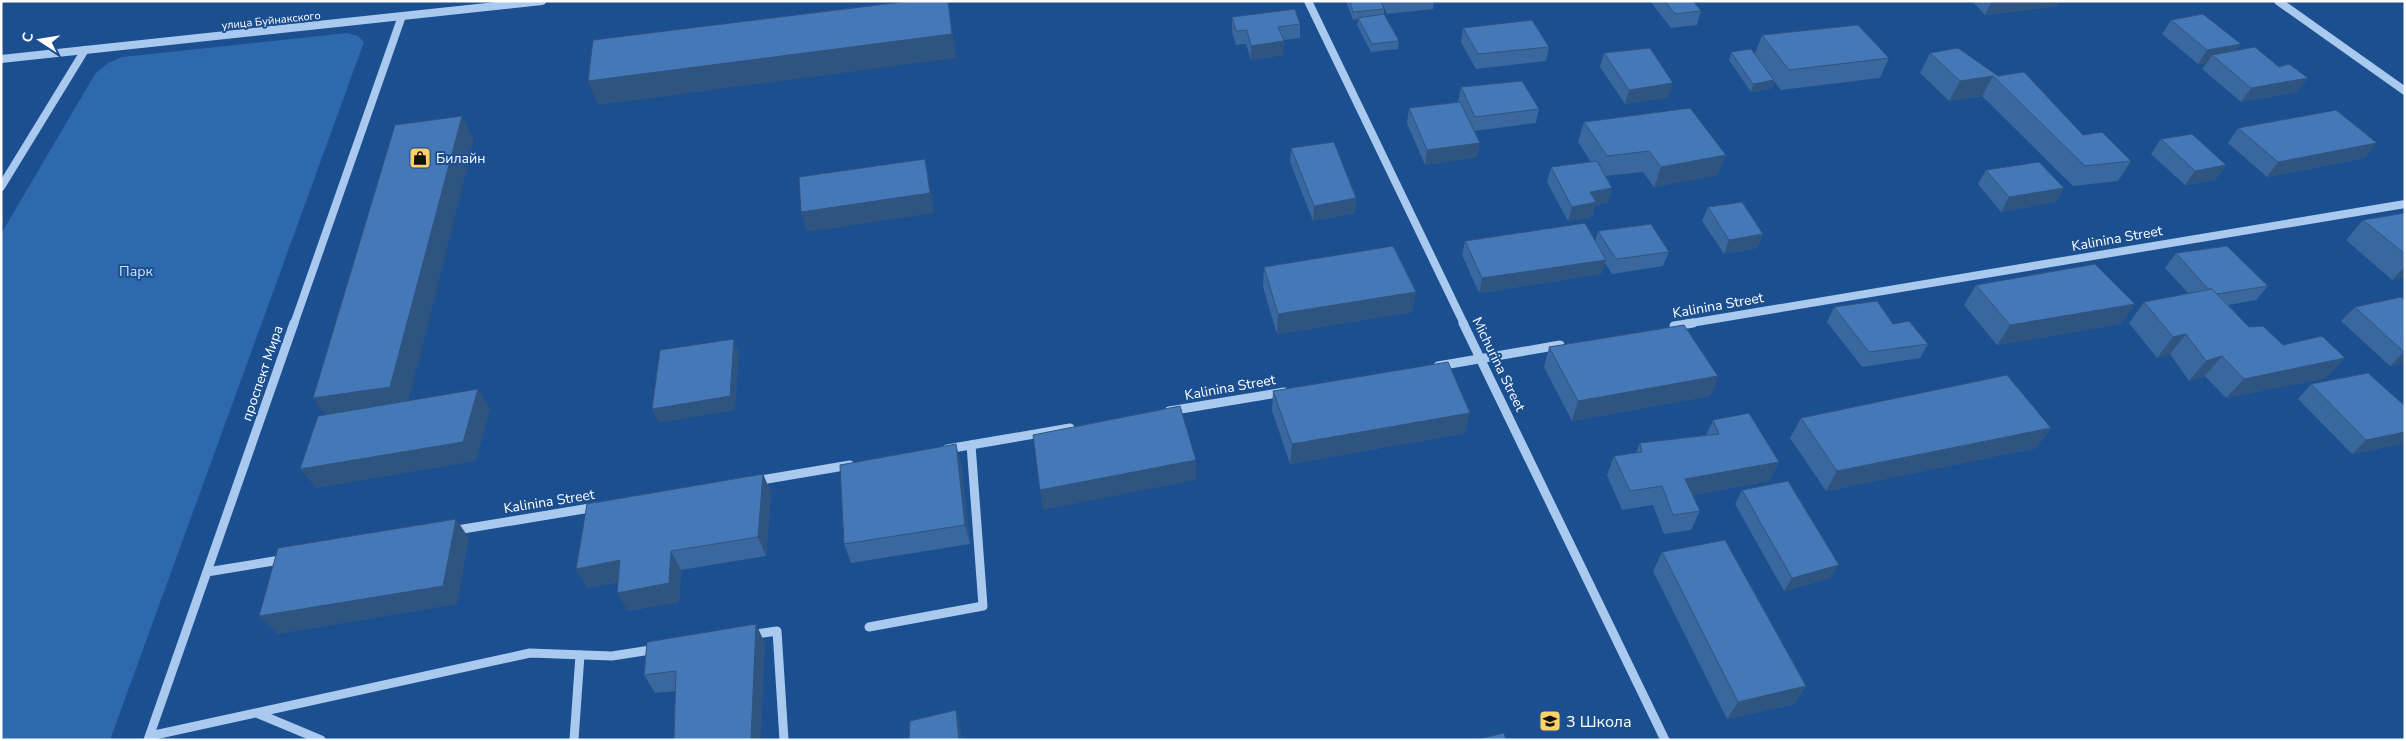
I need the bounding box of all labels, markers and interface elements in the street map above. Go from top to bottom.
street label: улица Буйнакского [221,8,321,33]
north arrow [15,15,65,65]
text: С [17,30,38,44]
shop icon: Билайн [408,146,432,170]
place label: Билайн [436,149,485,168]
street label: Kalinina Street [2070,221,2164,256]
park label: Парк [119,262,154,281]
street label: Kalinina Street [1671,288,1765,323]
street label: Michurina Street [1467,314,1530,415]
street label: проспект Мира [237,323,288,424]
street label: Kalinina Street [1183,370,1277,405]
street label: Kalinina Street [502,485,596,518]
school or university icon: 3 Школа [1538,709,1562,733]
place label: 3 Школа [1566,711,1632,733]

